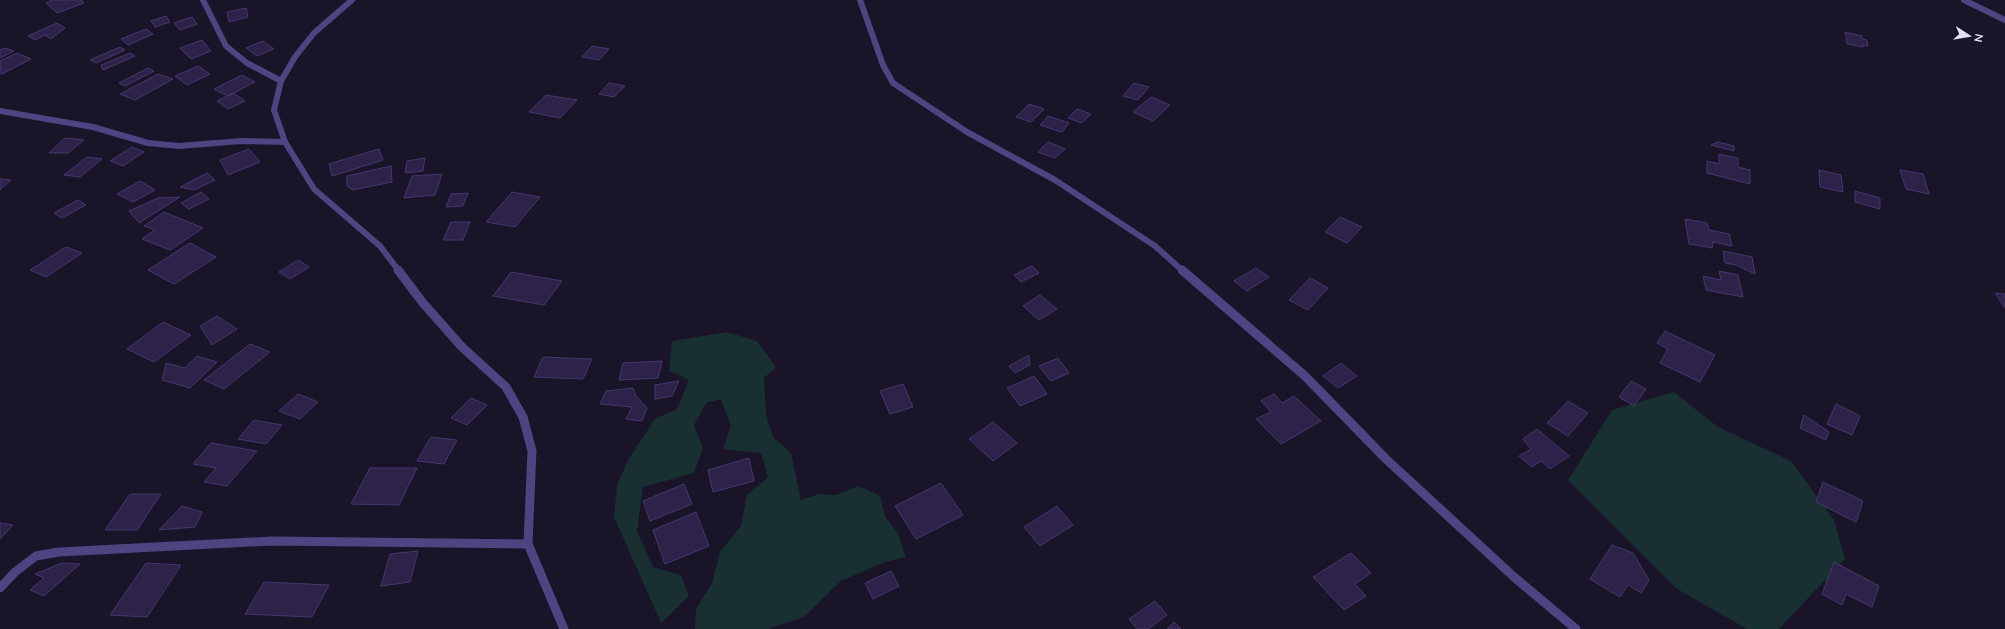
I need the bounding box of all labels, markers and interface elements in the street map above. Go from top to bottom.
north arrow [1949,16,1989,56]
text: N [1970,32,1986,44]

